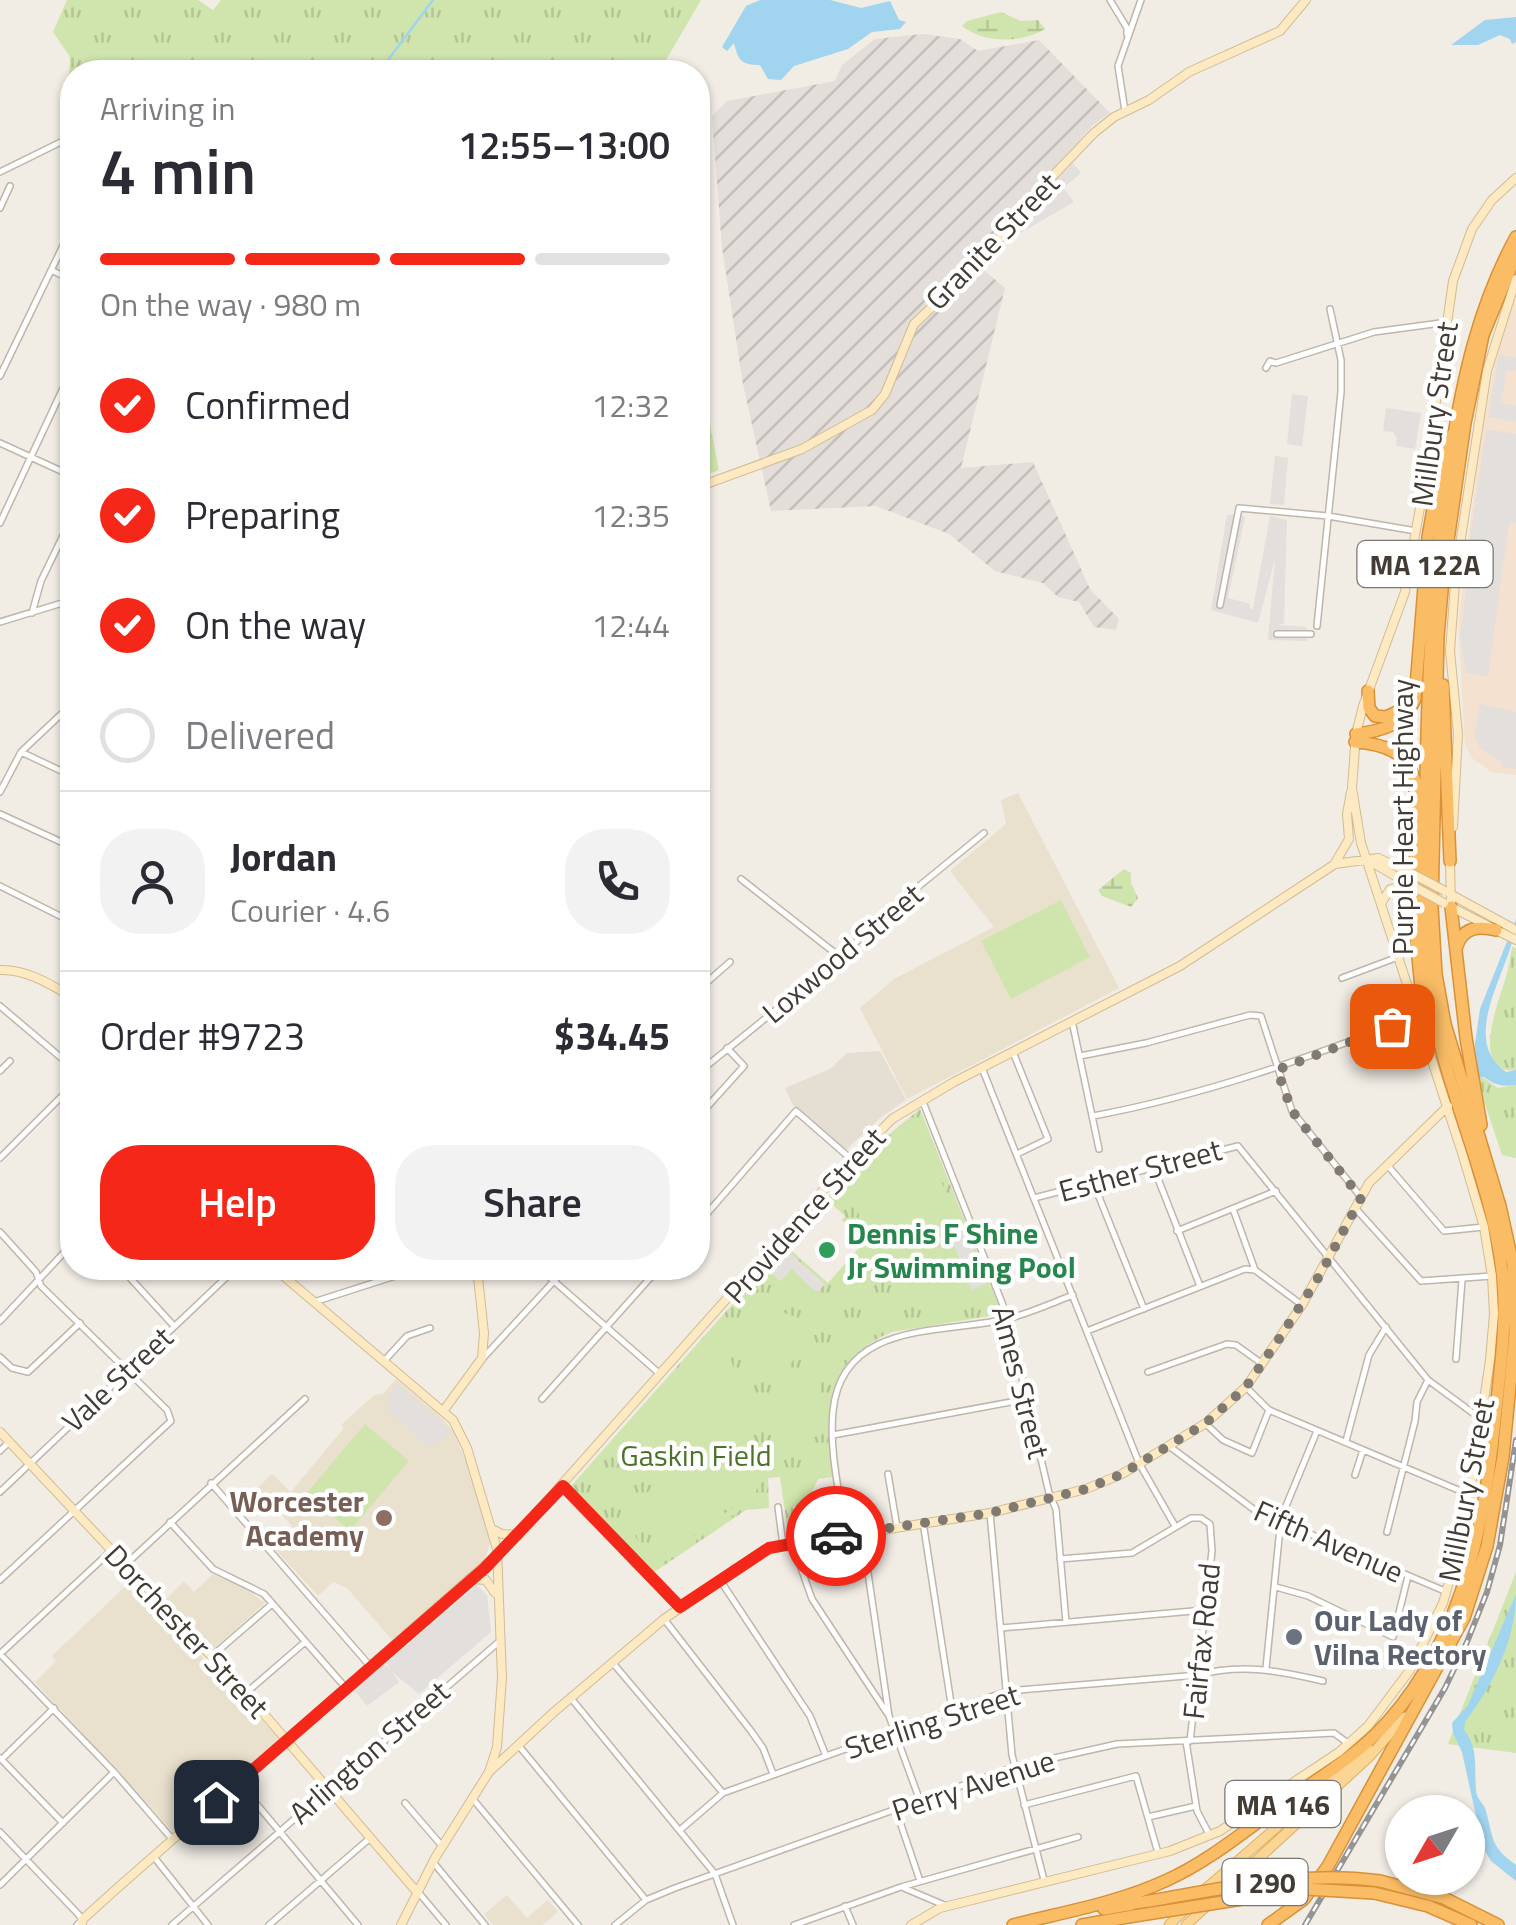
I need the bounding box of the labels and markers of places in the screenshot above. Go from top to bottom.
pin [1350,984,1435,1069]
place label: Dennis F Shine Jr Swimming Pool [847,1210,1076,1290]
marker: Dennis F Shine Jr Swimming Pool [816,1239,838,1261]
place label: Worcester Academy [229,1478,364,1558]
marker: Worcester Academy [373,1507,395,1529]
place label: Our Lady of Vilna Rectory [1314,1597,1487,1677]
marker: Our Lady of Vilna Rectory [1283,1626,1305,1648]
pin [174,1760,259,1845]

